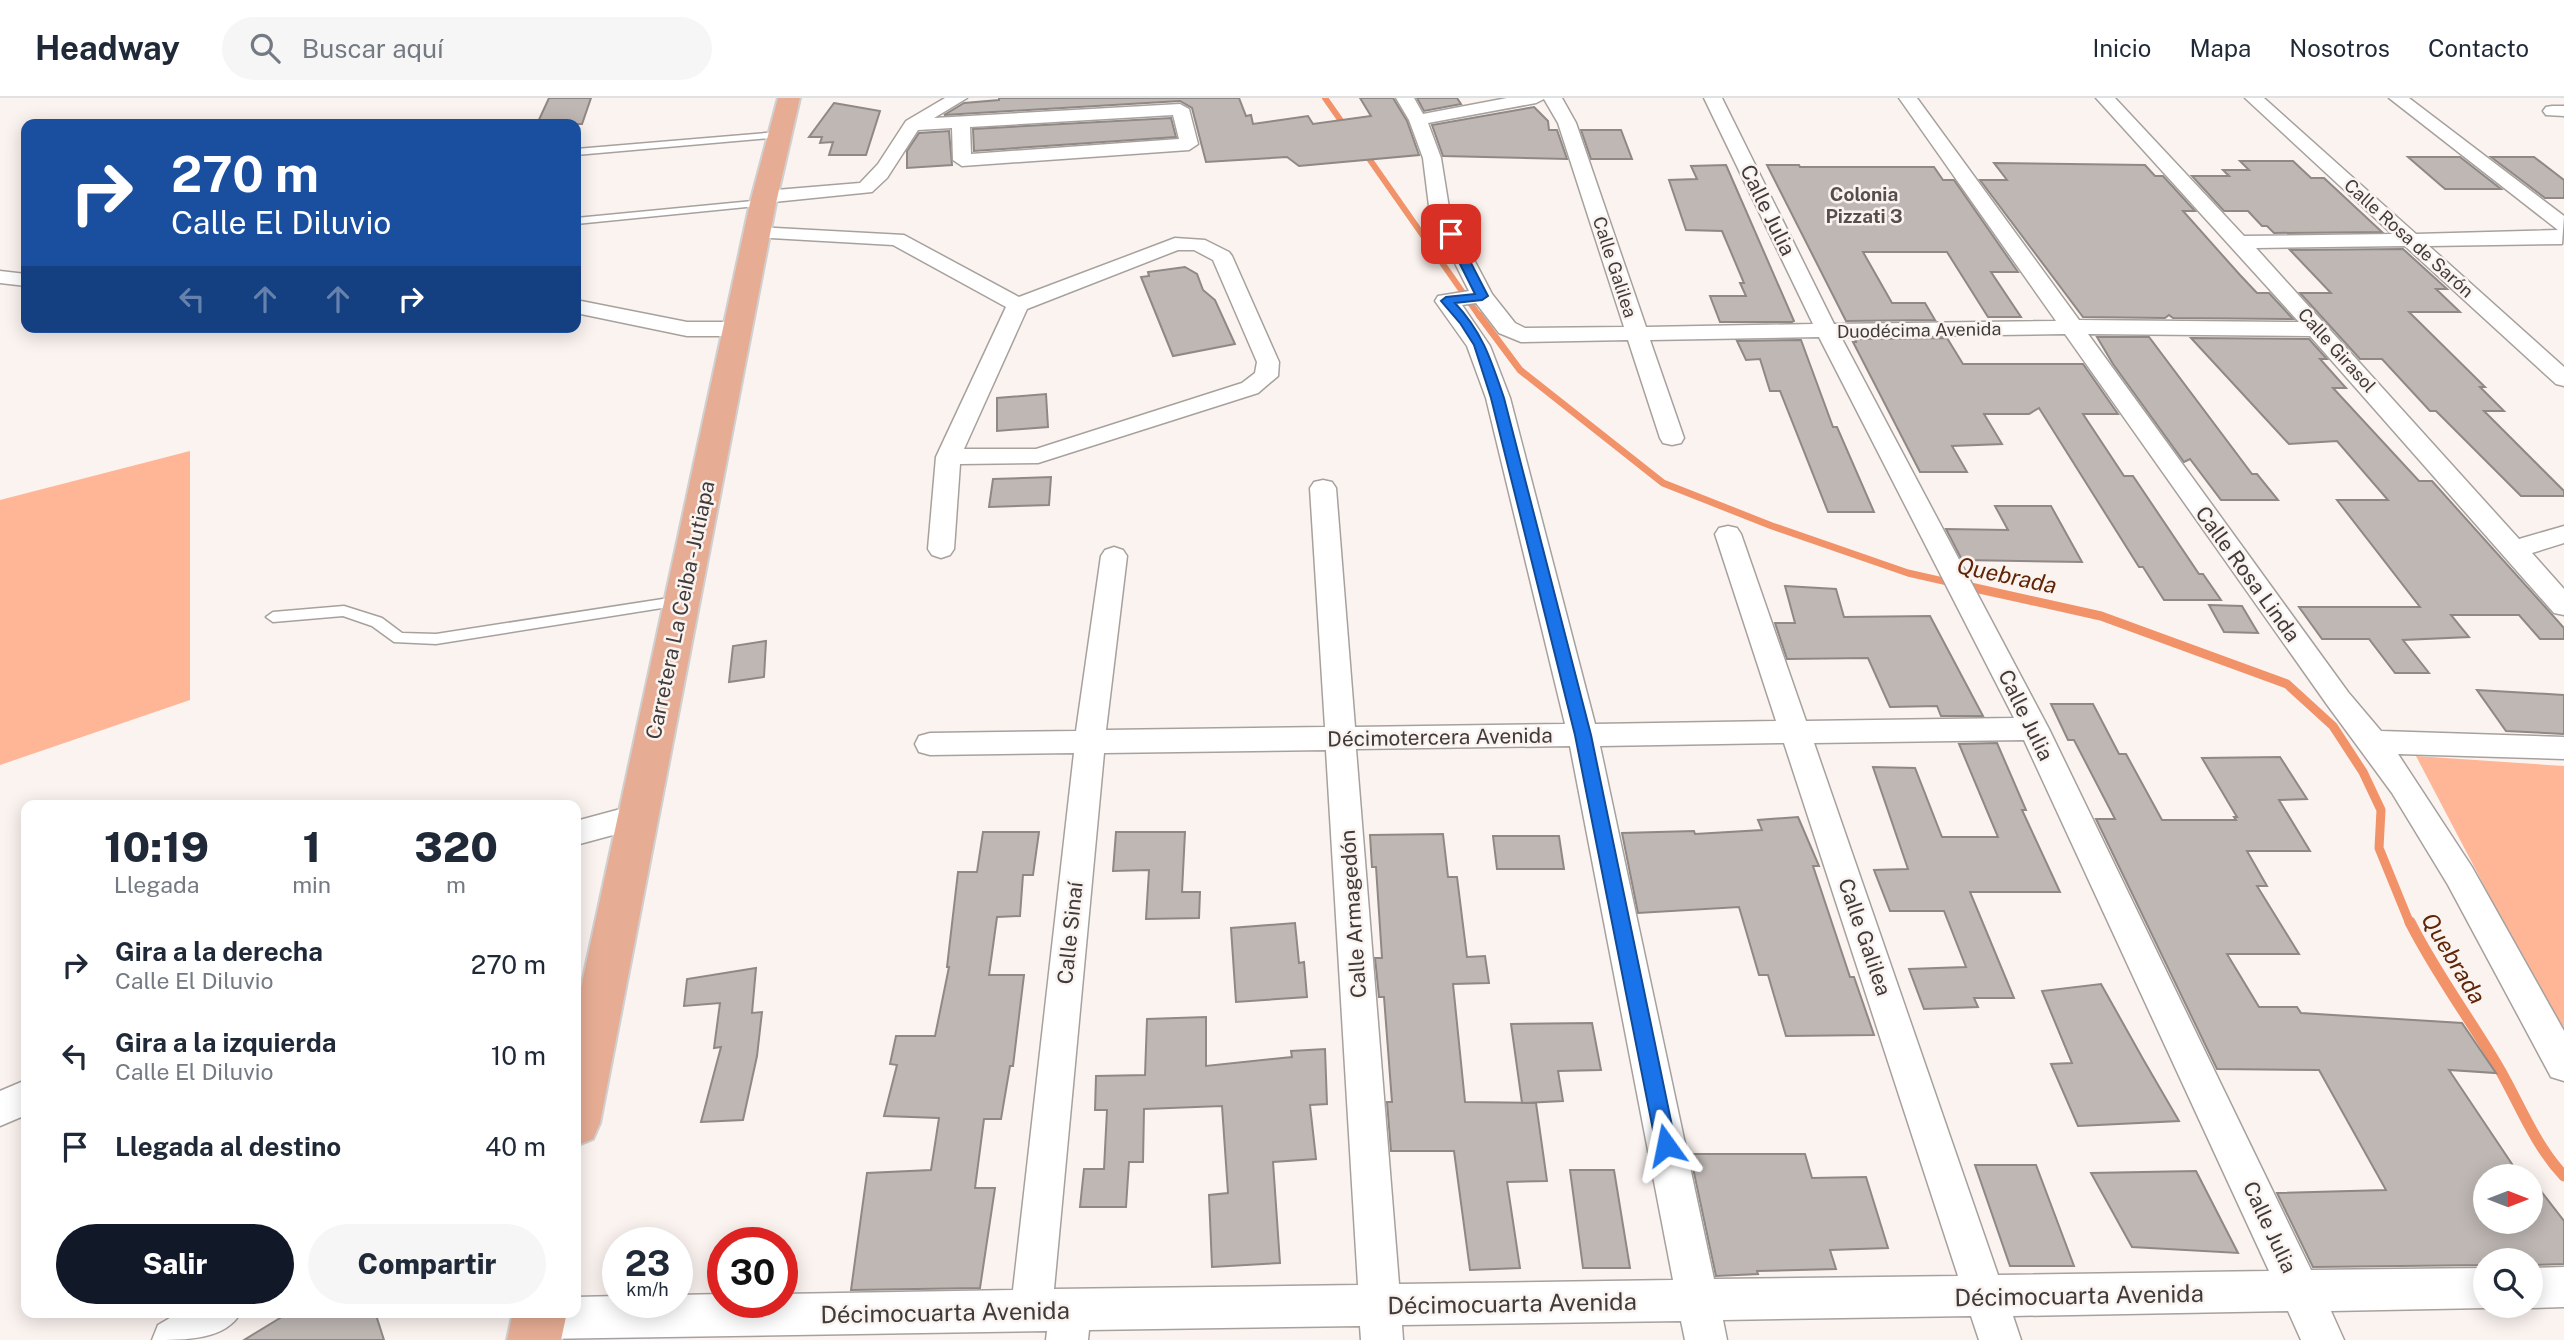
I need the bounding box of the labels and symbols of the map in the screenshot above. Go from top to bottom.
street label: Calle Julia [1735,160,1801,260]
street label: Calle Rosa de Sarón [2340,174,2478,302]
district label: Colonia Pizzati 3 [1825,183,1903,227]
pin [1421,204,1481,264]
street label: Calle Galilea [1589,214,1641,320]
street label: Calle Girasol [2294,304,2380,396]
street label: Duodécima Avenida [1837,318,2001,342]
street label: Carretera La Ceiba - Jutiapa [640,478,720,742]
street label: Calle Rosa Linda [2190,501,2306,647]
water label: Quebrada [1955,551,2059,599]
street label: Calle Julia [1993,665,2059,765]
street label: Décimotercera Avenida [1327,723,1553,751]
street label: Calle Armagedón [1335,829,1371,999]
street label: Calle Galilea [1833,875,1897,999]
street label: Calle Sinaí [1052,880,1088,985]
water label: Quebrada [2416,908,2492,1008]
position arrow [1629,1108,1703,1182]
north arrow [2473,1164,2543,1234]
street label: Calle Julia [2238,1177,2302,1277]
speed limit sign: 30 [707,1227,798,1318]
street label: Décimocuarta Avenida [1954,1279,2204,1311]
street label: Décimocuarta Avenida [1387,1287,1637,1319]
street label: Décimocuarta Avenida [820,1296,1070,1328]

